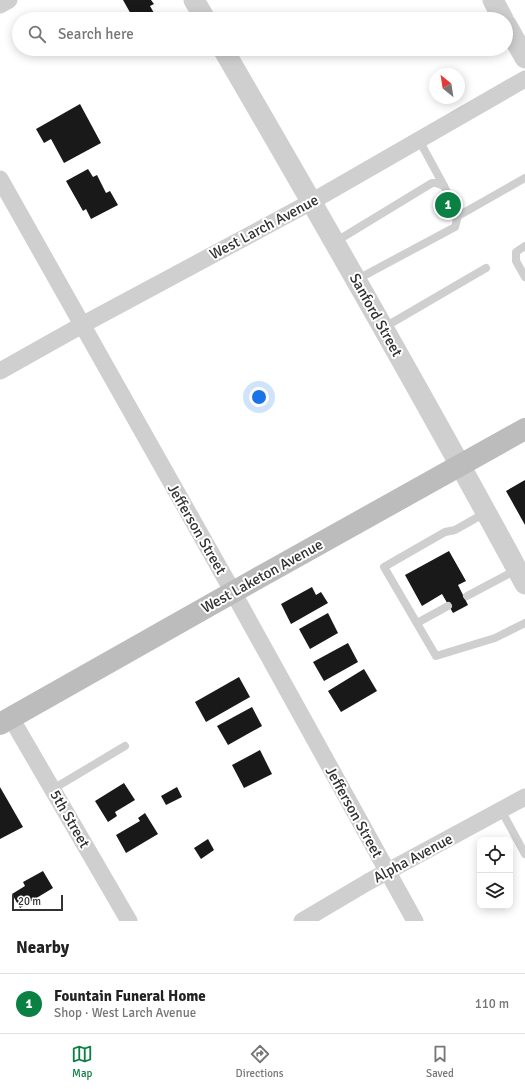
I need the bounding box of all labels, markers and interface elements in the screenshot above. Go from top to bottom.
search box [12,12,513,56]
icon: search [26,23,48,45]
text: Search here [58,25,134,43]
north arrow [429,68,465,104]
pin: 1 [435,190,461,220]
street label: West Larch Avenue [206,191,322,263]
street label: Sanford Street [346,270,406,360]
your location [249,387,269,407]
street label: Jefferson Street [164,480,230,578]
street label: West Laketon Avenue [198,535,326,617]
street label: Jefferson Street [321,763,387,861]
street label: 5th Street [46,787,94,851]
street label: Alpha Avenue [370,830,456,886]
map controls [477,837,513,909]
button: locate [477,837,513,873]
button: layers [477,873,513,909]
scale bar [12,893,63,912]
text: 20 m [18,895,41,908]
text: Nearby [16,937,69,958]
text: Fountain Funeral Home [54,987,206,1005]
text: 1 [25,996,33,1012]
text: 110 m [475,996,509,1012]
text: Shop · West Larch Avenue [54,1005,196,1021]
tab: Map [71,1043,93,1080]
tab: Directions [236,1043,284,1080]
tab: Saved [426,1043,454,1080]

